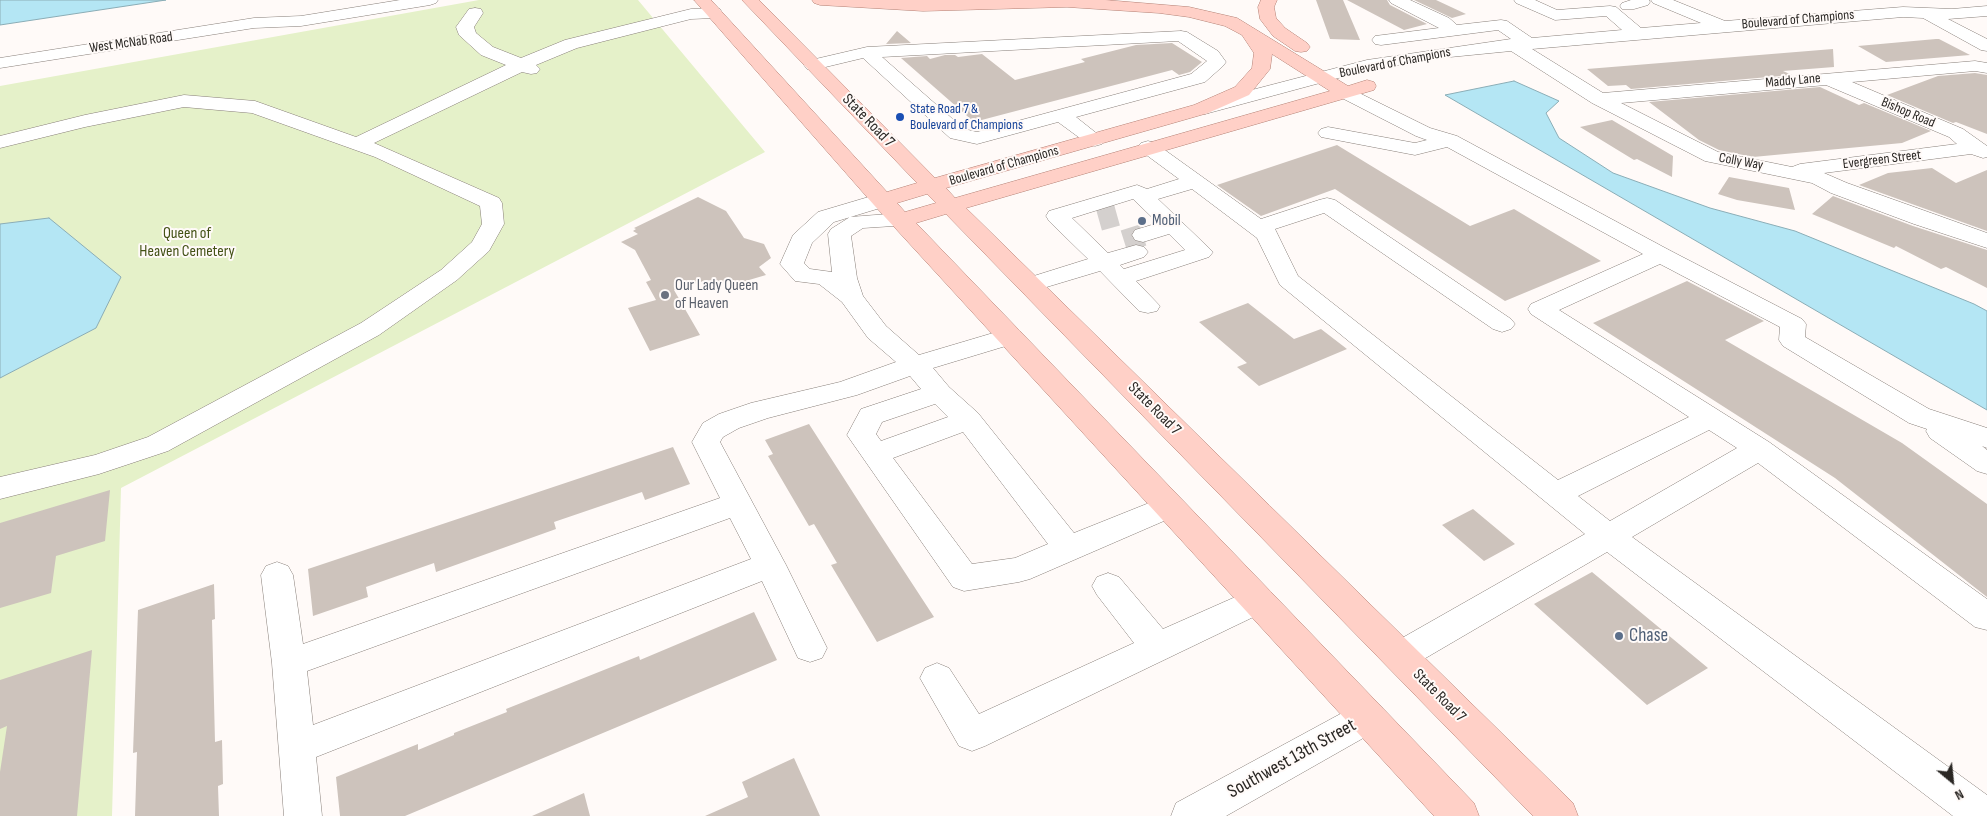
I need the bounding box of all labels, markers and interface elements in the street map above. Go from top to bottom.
street label: Boulevard of Champions [1741,7,1855,33]
street label: West McNab Road [88,29,174,57]
street label: Boulevard of Champions [1338,44,1452,82]
street label: Maddy Lane [1765,70,1821,92]
street label: State Road 7 [838,90,898,152]
street label: Bishop Road [1878,94,1938,132]
place label: State Road 7 & Boulevard of Champions [910,101,1023,134]
marker: State Road 7 & Boulevard of Champions [894,111,906,123]
street label: Boulevard of Champions [947,142,1061,190]
street label: Evergreen Street [1842,147,1922,173]
street label: Colly Way [1718,150,1764,174]
place label: Mobil [1152,211,1181,231]
marker: Mobil [1136,215,1148,227]
park label: Queen of Heaven Cemetery [139,224,235,262]
place label: Our Lady Queen of Heaven [675,276,758,314]
marker: Our Lady Queen of Heaven [659,289,671,301]
street label: State Road 7 [1123,378,1185,440]
place label: Chase [1629,625,1668,647]
marker: Chase [1613,630,1625,642]
street label: State Road 7 [1408,665,1470,727]
street label: Southwest 13th Street [1224,714,1360,804]
north arrow [1927,756,1977,806]
text: N [1952,785,1967,804]

